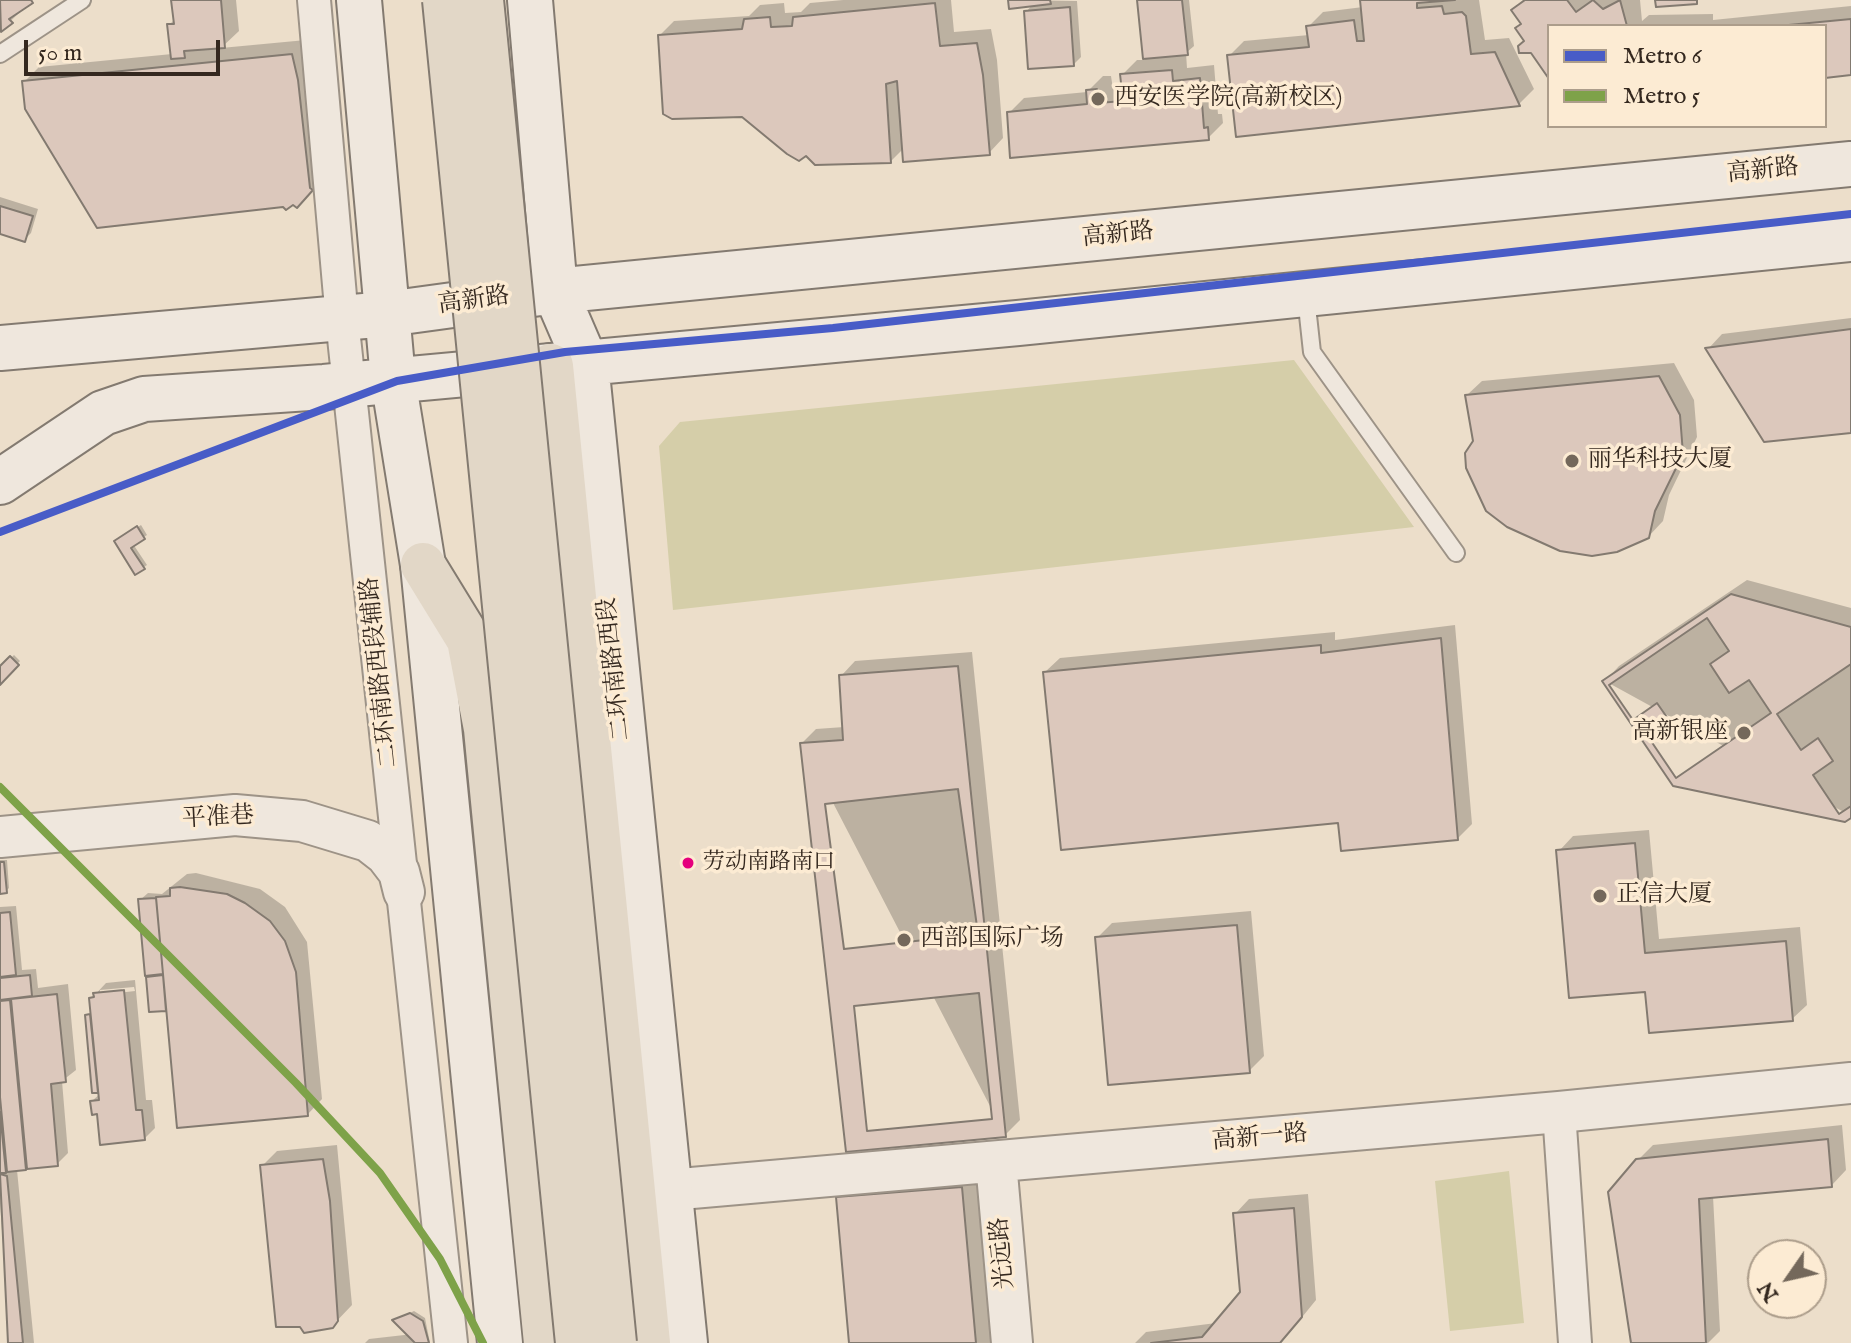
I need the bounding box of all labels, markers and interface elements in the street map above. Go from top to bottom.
scale bar [28,24,224,74]
legend [1547,24,1827,128]
text: 50 m [38,38,82,69]
text: Metro 6 [1623,41,1702,72]
text: Metro 5 [1623,81,1700,112]
place label: 西安医学院(高新校区) [1114,85,1342,113]
marker: 西安医学院(高新校区) [1089,90,1107,108]
street label: 高新路 [1726,154,1800,190]
street label: 高新路 [1081,218,1155,254]
street label: 高新路 [436,283,512,321]
place label: 丽华科技大厦 [1588,447,1732,475]
marker: 丽华科技大厦 [1563,452,1581,470]
street label: 二环南路西段辅路 [357,575,405,769]
street label: 二环南路西段 [594,596,638,742]
place label: 高新银座 [1632,719,1728,747]
marker: 高新银座 [1735,724,1753,742]
street label: 平准巷 [181,803,255,835]
place label: 劳动南路南口 [703,850,835,876]
marker: 劳动南路南口 [680,855,696,871]
place label: 正信大厦 [1616,882,1712,910]
marker: 正信大厦 [1591,887,1609,905]
place label: 西部国际广场 [920,926,1064,954]
marker: 西部国际广场 [895,931,913,949]
street label: 高新一路 [1211,1120,1309,1158]
street label: 光远路 [987,1216,1021,1290]
north arrow [1747,1239,1827,1319]
text: N [1752,1276,1786,1307]

